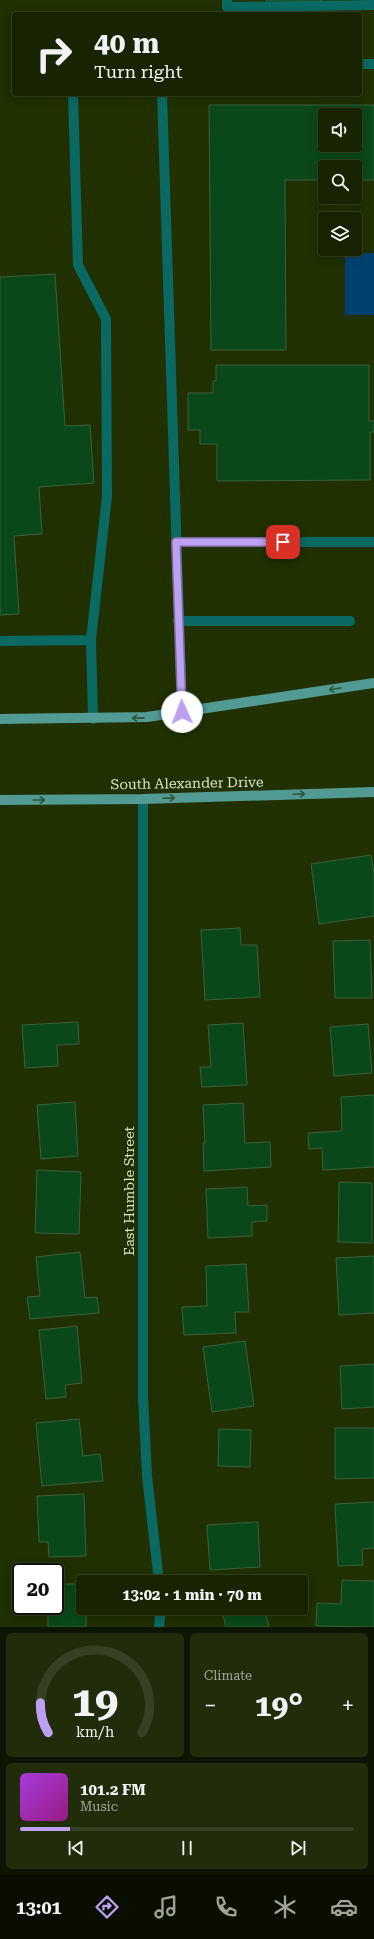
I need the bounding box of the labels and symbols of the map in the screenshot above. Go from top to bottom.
pin [266,525,300,559]
one-way arrow [329,685,342,693]
position arrow [161,691,203,733]
one-way arrow [132,714,145,721]
street label: South Alexander Drive [110,774,264,792]
one-way arrow [292,790,305,798]
one-way arrow [162,794,175,802]
one-way arrow [32,796,45,804]
street label: East Humble Street [121,1126,137,1256]
speed limit sign: 20 [12,1563,64,1615]

